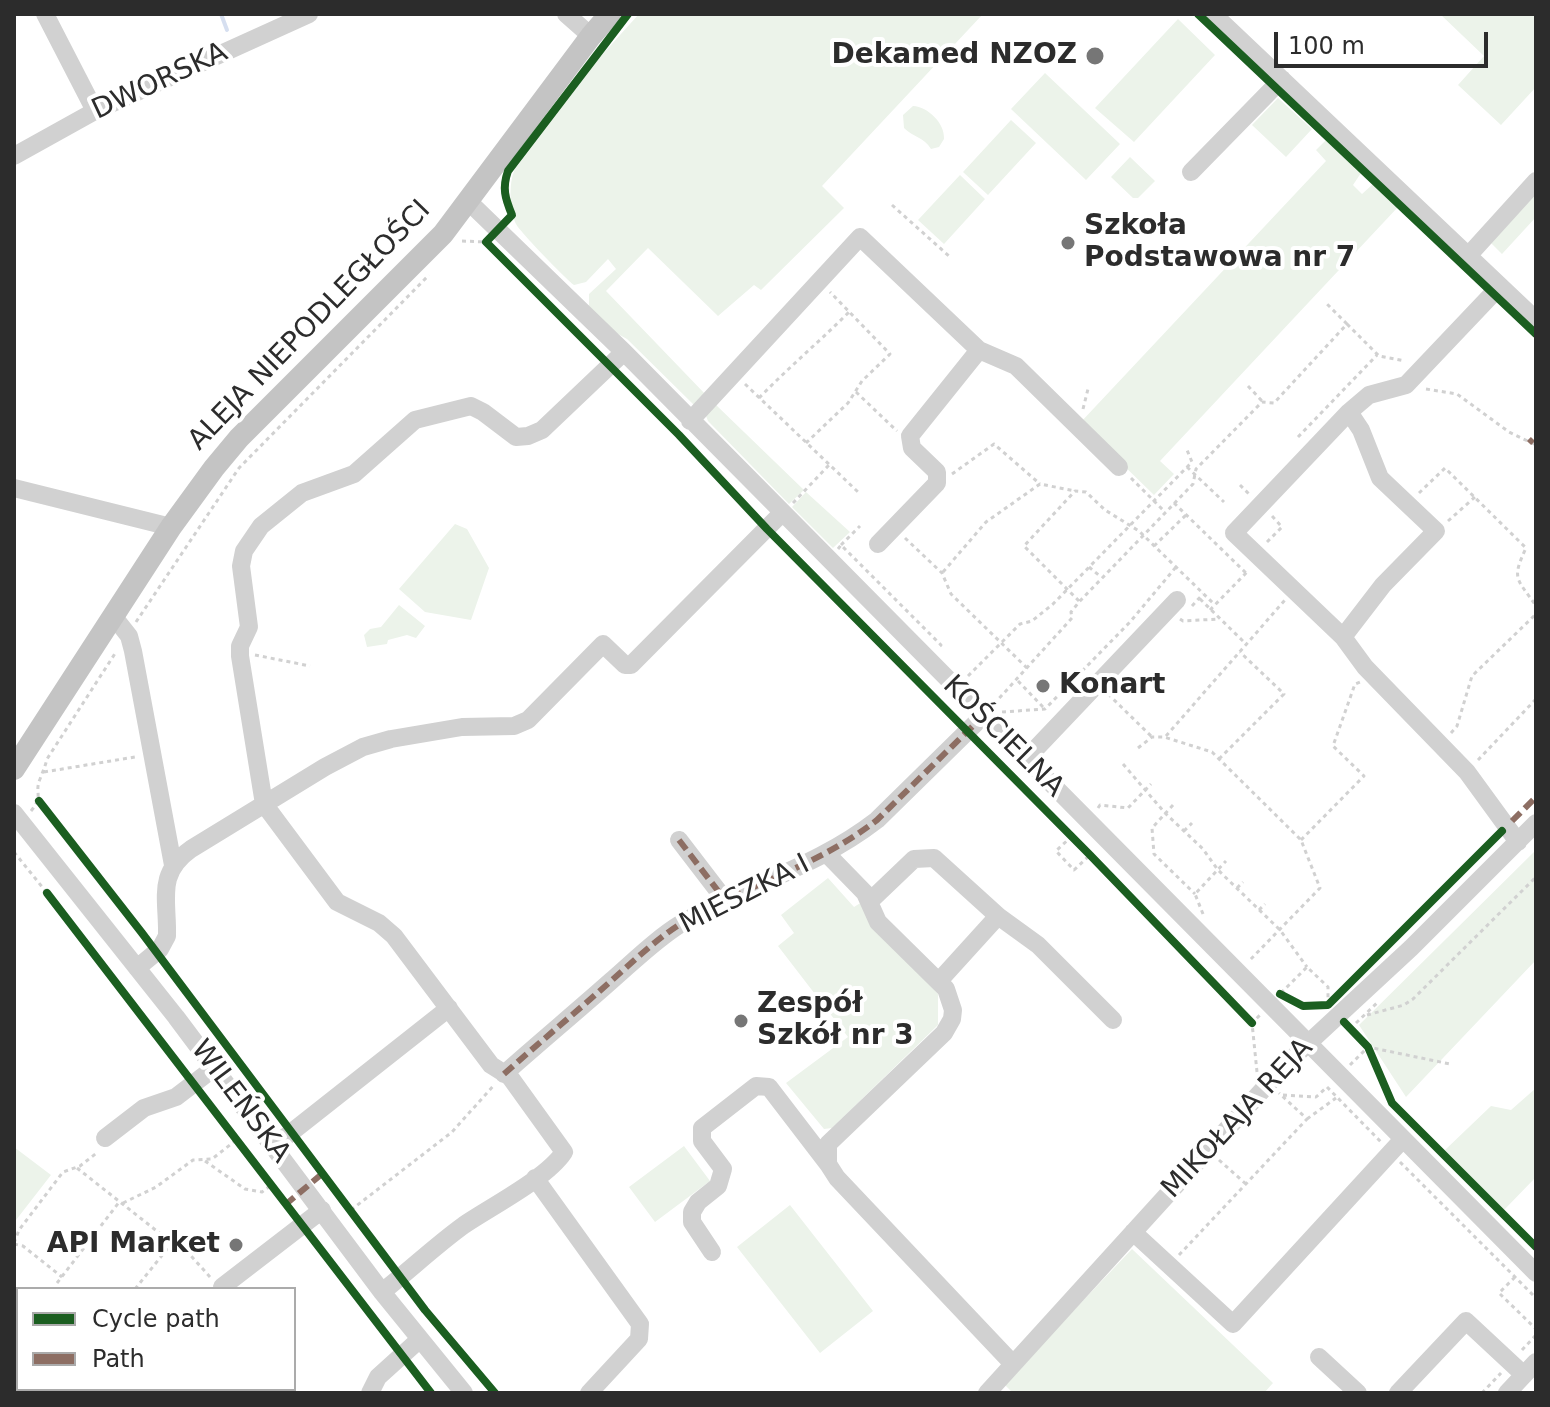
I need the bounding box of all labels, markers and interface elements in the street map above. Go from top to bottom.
scale bar [1278,16,1492,66]
text: 100 m [1288,32,1365,60]
street label: DWORSKA [87,36,233,128]
place label: Dekamed NZOZ [831,39,1077,73]
marker: Dekamed NZOZ [1084,45,1106,67]
street label: ALEJA NIEPODLEGŁOŚCI [182,194,438,458]
place label: Szkoła Podstawowa nr 7 [1084,210,1355,276]
marker: Szkoła Podstawowa nr 7 [1059,234,1077,252]
street label: KOŚCIELNA [935,669,1071,805]
place label: Konart [1059,669,1165,703]
marker: Konart [1034,677,1052,695]
street label: MIESZKA I [674,848,816,942]
place label: Zespół Szkół nr 3 [757,988,914,1054]
marker: Zespół Szkół nr 3 [732,1012,750,1030]
street label: MIKOŁAJA REJA [1155,1032,1321,1206]
street label: WILEŃSKA [183,1034,297,1170]
place label: API Market [47,1228,220,1262]
marker: API Market [227,1236,245,1254]
legend [16,1287,296,1391]
text: Cycle path [92,1305,220,1333]
text: Path [92,1345,145,1373]

